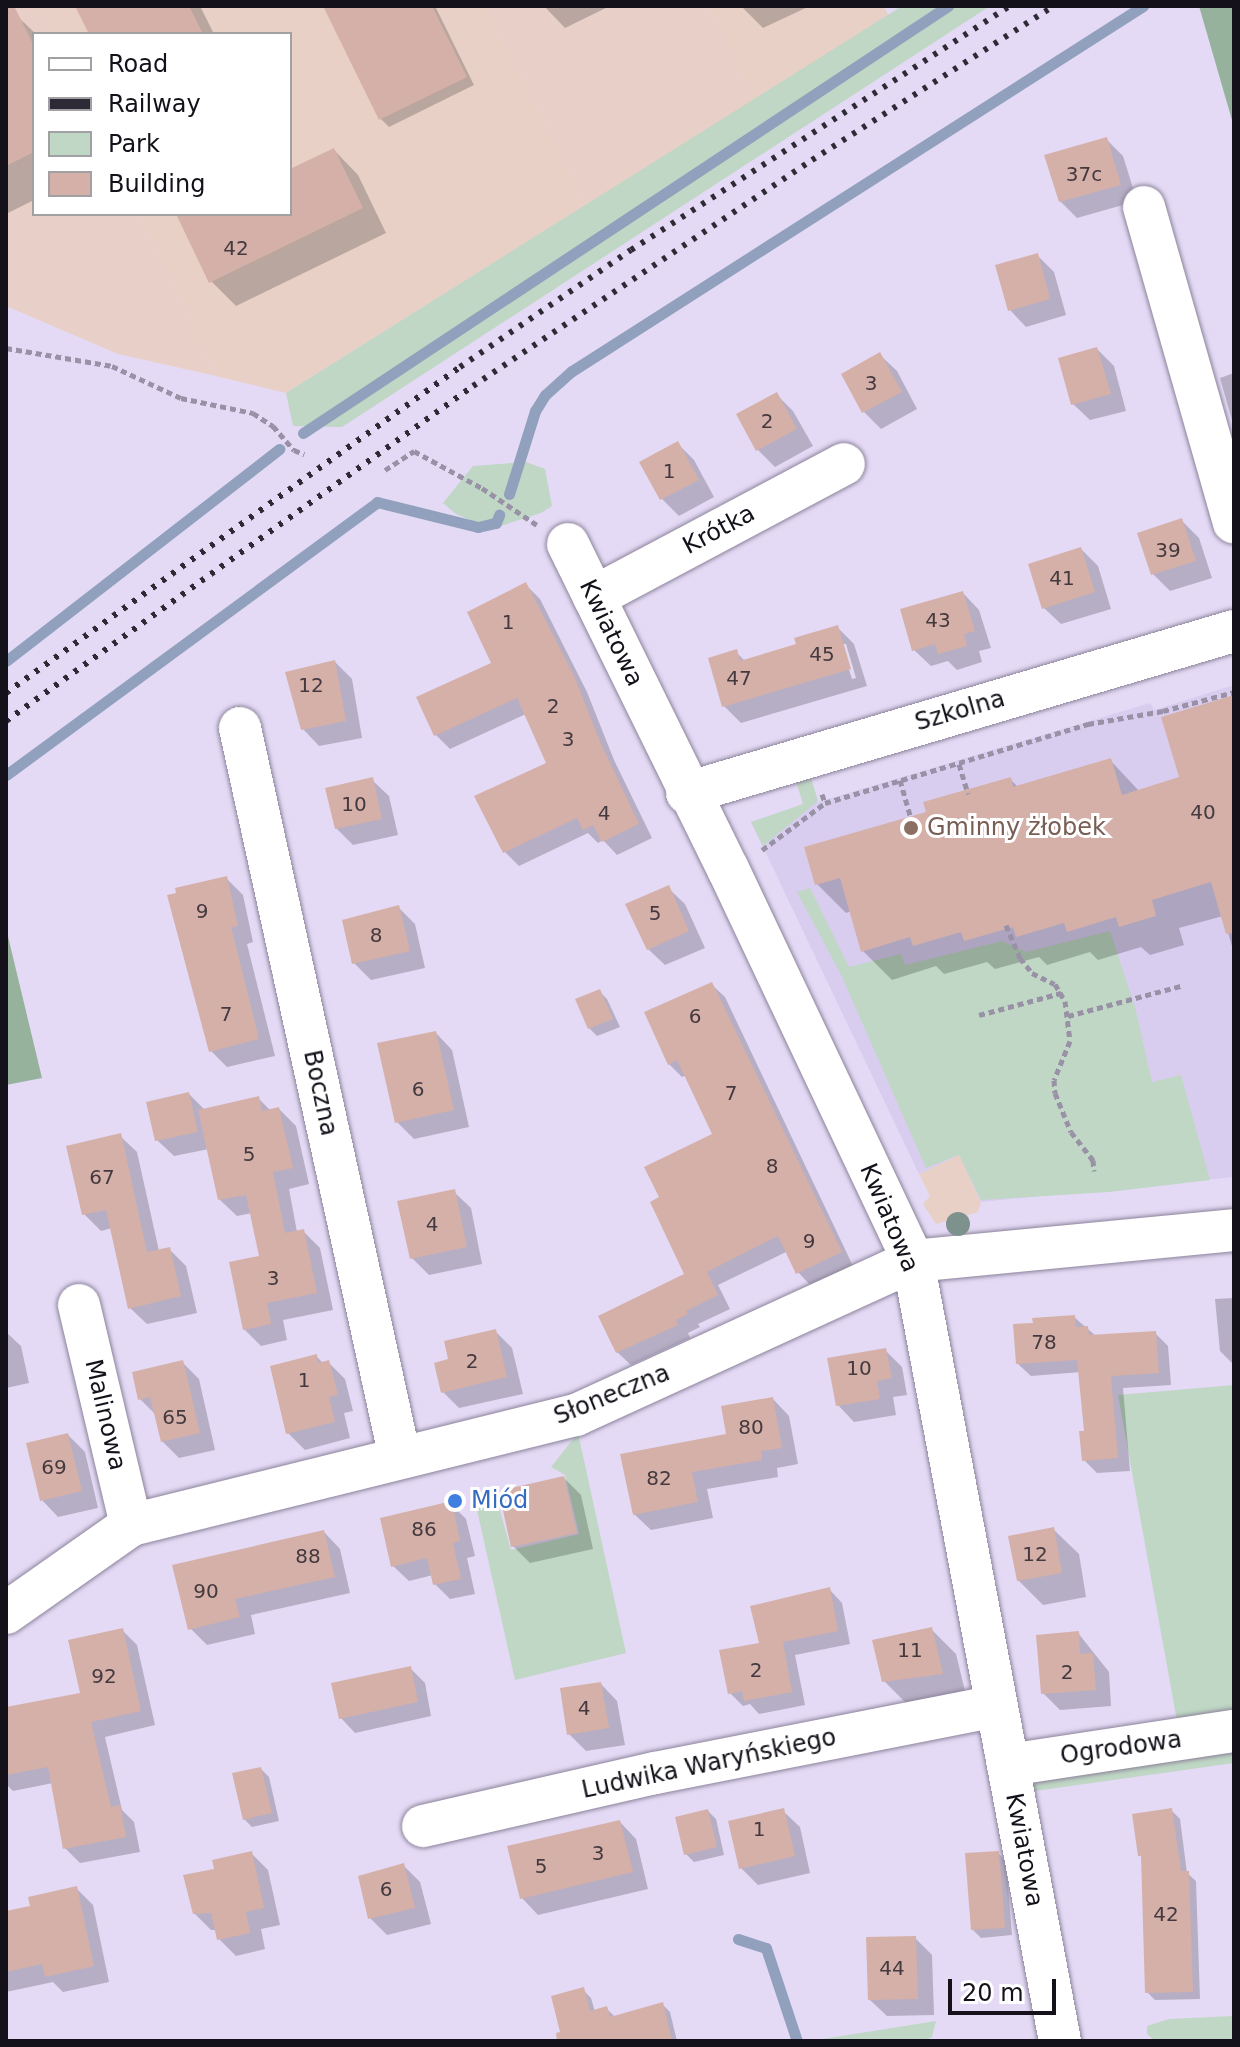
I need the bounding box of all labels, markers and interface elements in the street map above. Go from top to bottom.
legend [32,32,292,216]
text: Road [108,50,168,78]
text: Railway [108,90,201,118]
text: Park [108,130,160,158]
house number: 37c [1066,162,1102,186]
text: Building [108,170,205,198]
house number: 42 [223,236,249,260]
house number: 3 [865,371,877,395]
house number: 2 [761,409,773,433]
house number: 1 [663,459,675,483]
street label: Krótka [678,499,760,561]
house number: 39 [1155,538,1181,562]
house number: 41 [1049,566,1075,590]
street label: Kwiatowa [573,575,649,691]
house number: 43 [925,608,951,632]
house number: 1 [502,610,514,634]
house number: 45 [809,642,835,666]
house number: 47 [726,666,752,690]
house number: 12 [298,673,324,697]
street label: Szkolna [912,684,1008,738]
house number: 2 [547,694,559,718]
house number: 3 [562,727,574,751]
house number: 10 [341,792,367,816]
house number: 40 [1190,800,1216,824]
house number: 4 [598,801,610,825]
place label: Gminny żłobek [927,814,1106,842]
marker: Gminny żłobek [902,819,920,837]
house number: 9 [196,899,208,923]
house number: 5 [649,901,661,925]
house number: 8 [370,923,382,947]
house number: 7 [220,1002,232,1026]
house number: 6 [689,1004,701,1028]
street label: Boczna [297,1048,343,1138]
house number: 6 [412,1077,424,1101]
house number: 7 [725,1081,737,1105]
house number: 5 [243,1142,255,1166]
house number: 8 [766,1154,778,1178]
street label: Kwiatowa [853,1159,925,1277]
house number: 67 [89,1165,115,1189]
house number: 4 [426,1212,438,1236]
house number: 9 [803,1229,815,1253]
house number: 3 [267,1266,279,1290]
house number: 78 [1031,1330,1057,1354]
house number: 2 [466,1349,478,1373]
house number: 10 [846,1356,872,1380]
street label: Malinowa [78,1357,132,1473]
street label: Słoneczna [550,1359,674,1431]
house number: 1 [298,1368,310,1392]
house number: 65 [162,1405,188,1429]
house number: 80 [738,1415,764,1439]
house number: 69 [41,1455,67,1479]
house number: 82 [646,1466,672,1490]
place label: Miód [471,1487,528,1515]
marker: Miód [446,1492,464,1510]
house number: 86 [411,1517,437,1541]
house number: 12 [1022,1542,1048,1566]
house number: 88 [295,1544,321,1568]
house number: 90 [193,1579,219,1603]
house number: 11 [897,1638,923,1662]
house number: 2 [750,1658,762,1682]
house number: 2 [1061,1660,1073,1684]
house number: 92 [91,1664,117,1688]
house number: 4 [578,1696,590,1720]
street label: Ludwika Waryńskiego [579,1723,839,1805]
street label: Ogrodowa [1058,1725,1184,1771]
street label: Kwiatowa [999,1791,1049,1909]
house number: 1 [753,1817,765,1841]
house number: 3 [592,1841,604,1865]
house number: 5 [535,1854,547,1878]
house number: 6 [380,1877,392,1901]
house number: 42 [1153,1902,1179,1926]
house number: 44 [879,1956,905,1980]
scale bar [952,1963,1060,2013]
text: 20 m [962,1979,1024,2007]

